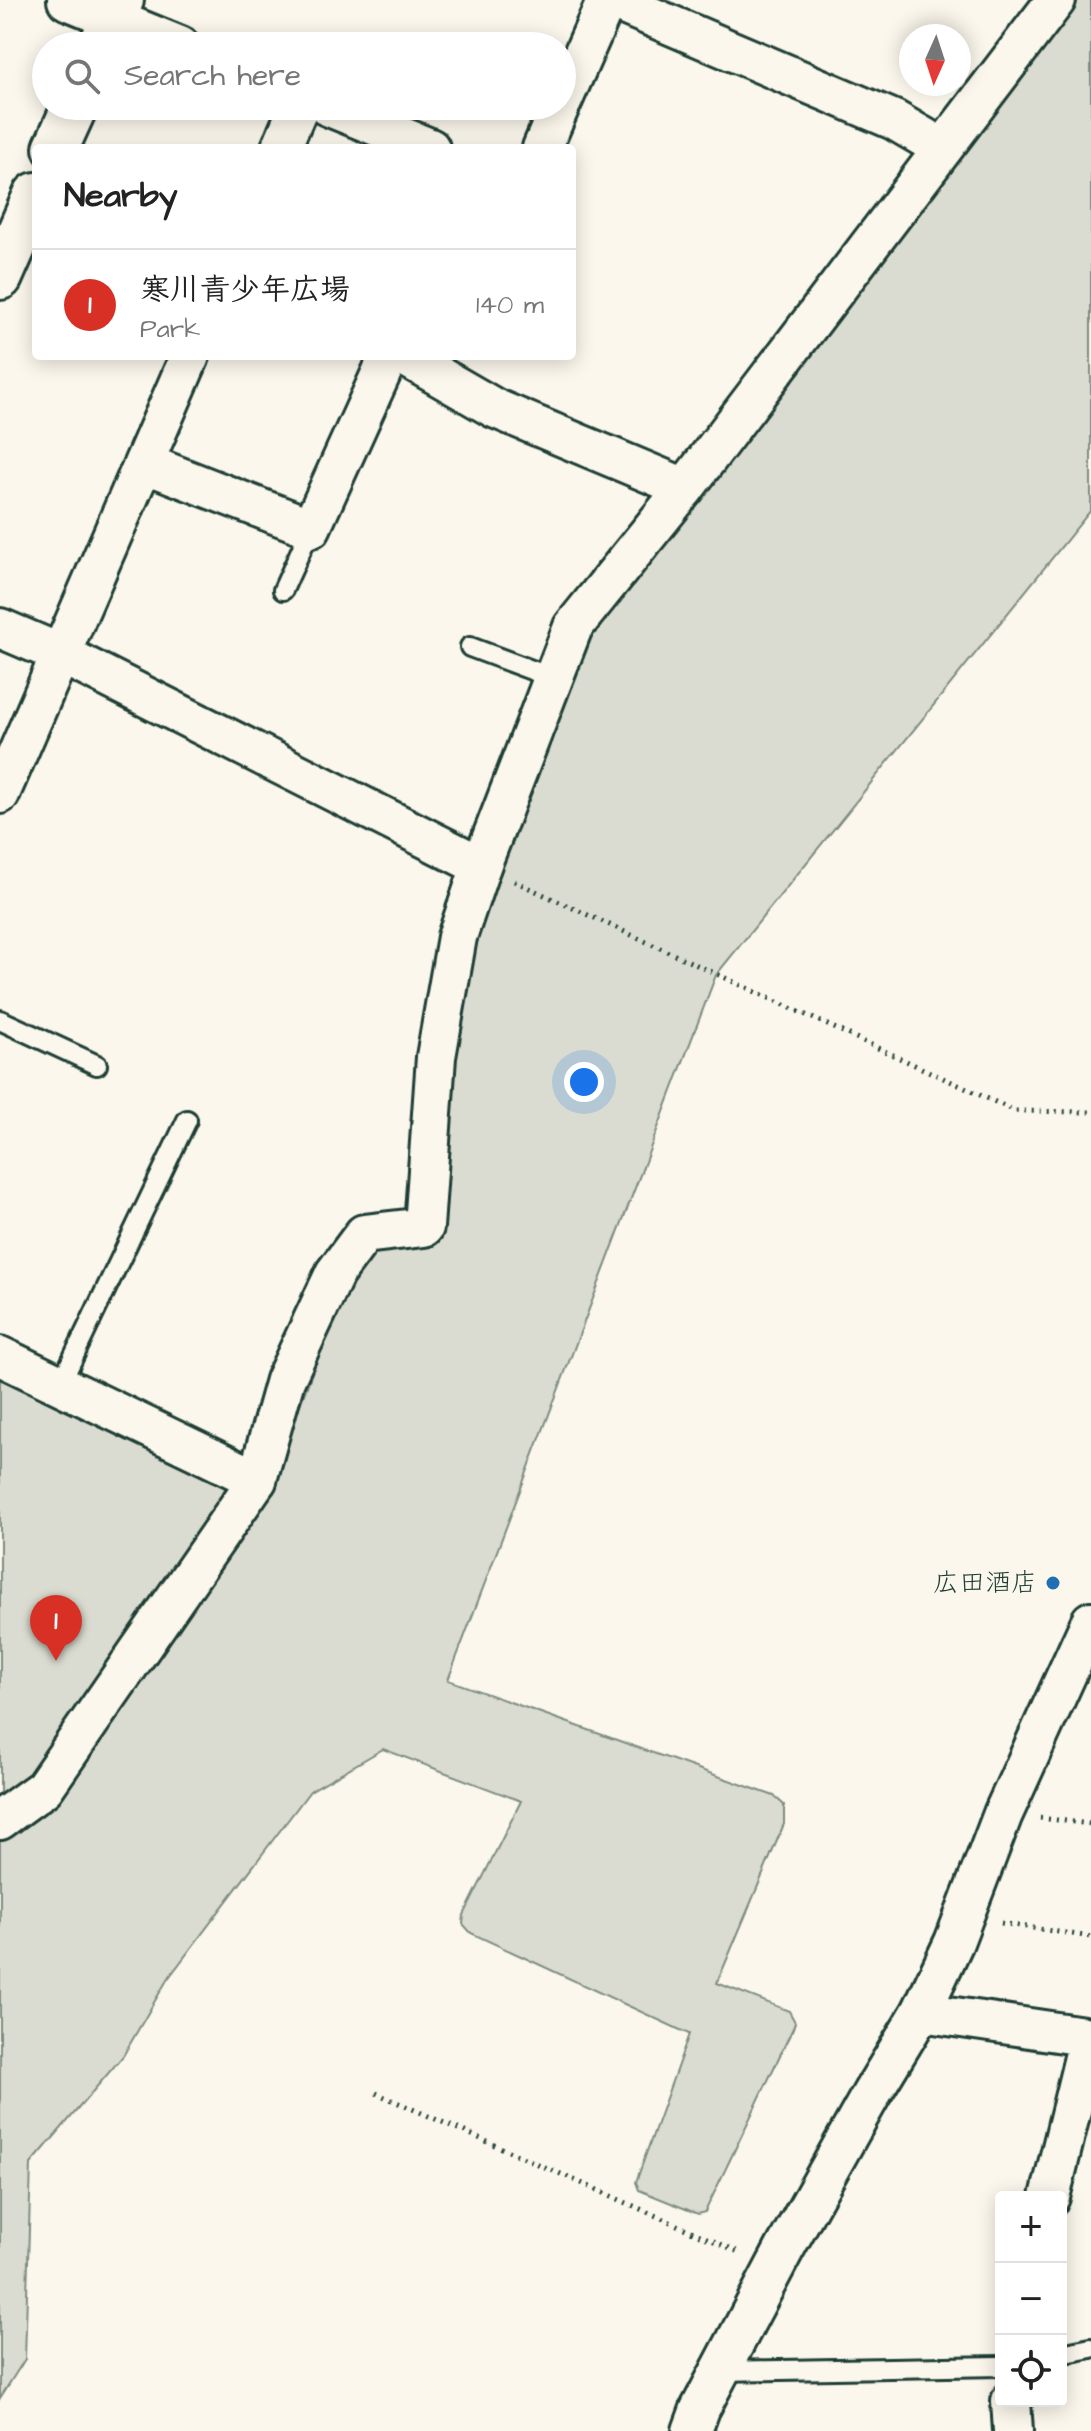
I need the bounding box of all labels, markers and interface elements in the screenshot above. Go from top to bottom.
north arrow [899,24,971,96]
search box [32,32,576,120]
icon: search [60,54,104,98]
text: Search here [124,55,301,97]
text: Nearby [64,172,178,220]
text: 寒川青少年広場 [140,269,350,311]
text: 1 [88,287,92,323]
text: 140 m [476,287,544,323]
text: Park [140,311,200,347]
your location [564,1062,604,1102]
place label: 広田酒店 [933,1565,1037,1601]
marker: 広田酒店 [1044,1574,1062,1592]
pin: 1 [30,1595,82,1661]
map controls [995,2191,1067,2407]
button: + [995,2191,1067,2263]
button: − [995,2263,1067,2335]
button: locate [995,2335,1067,2407]

